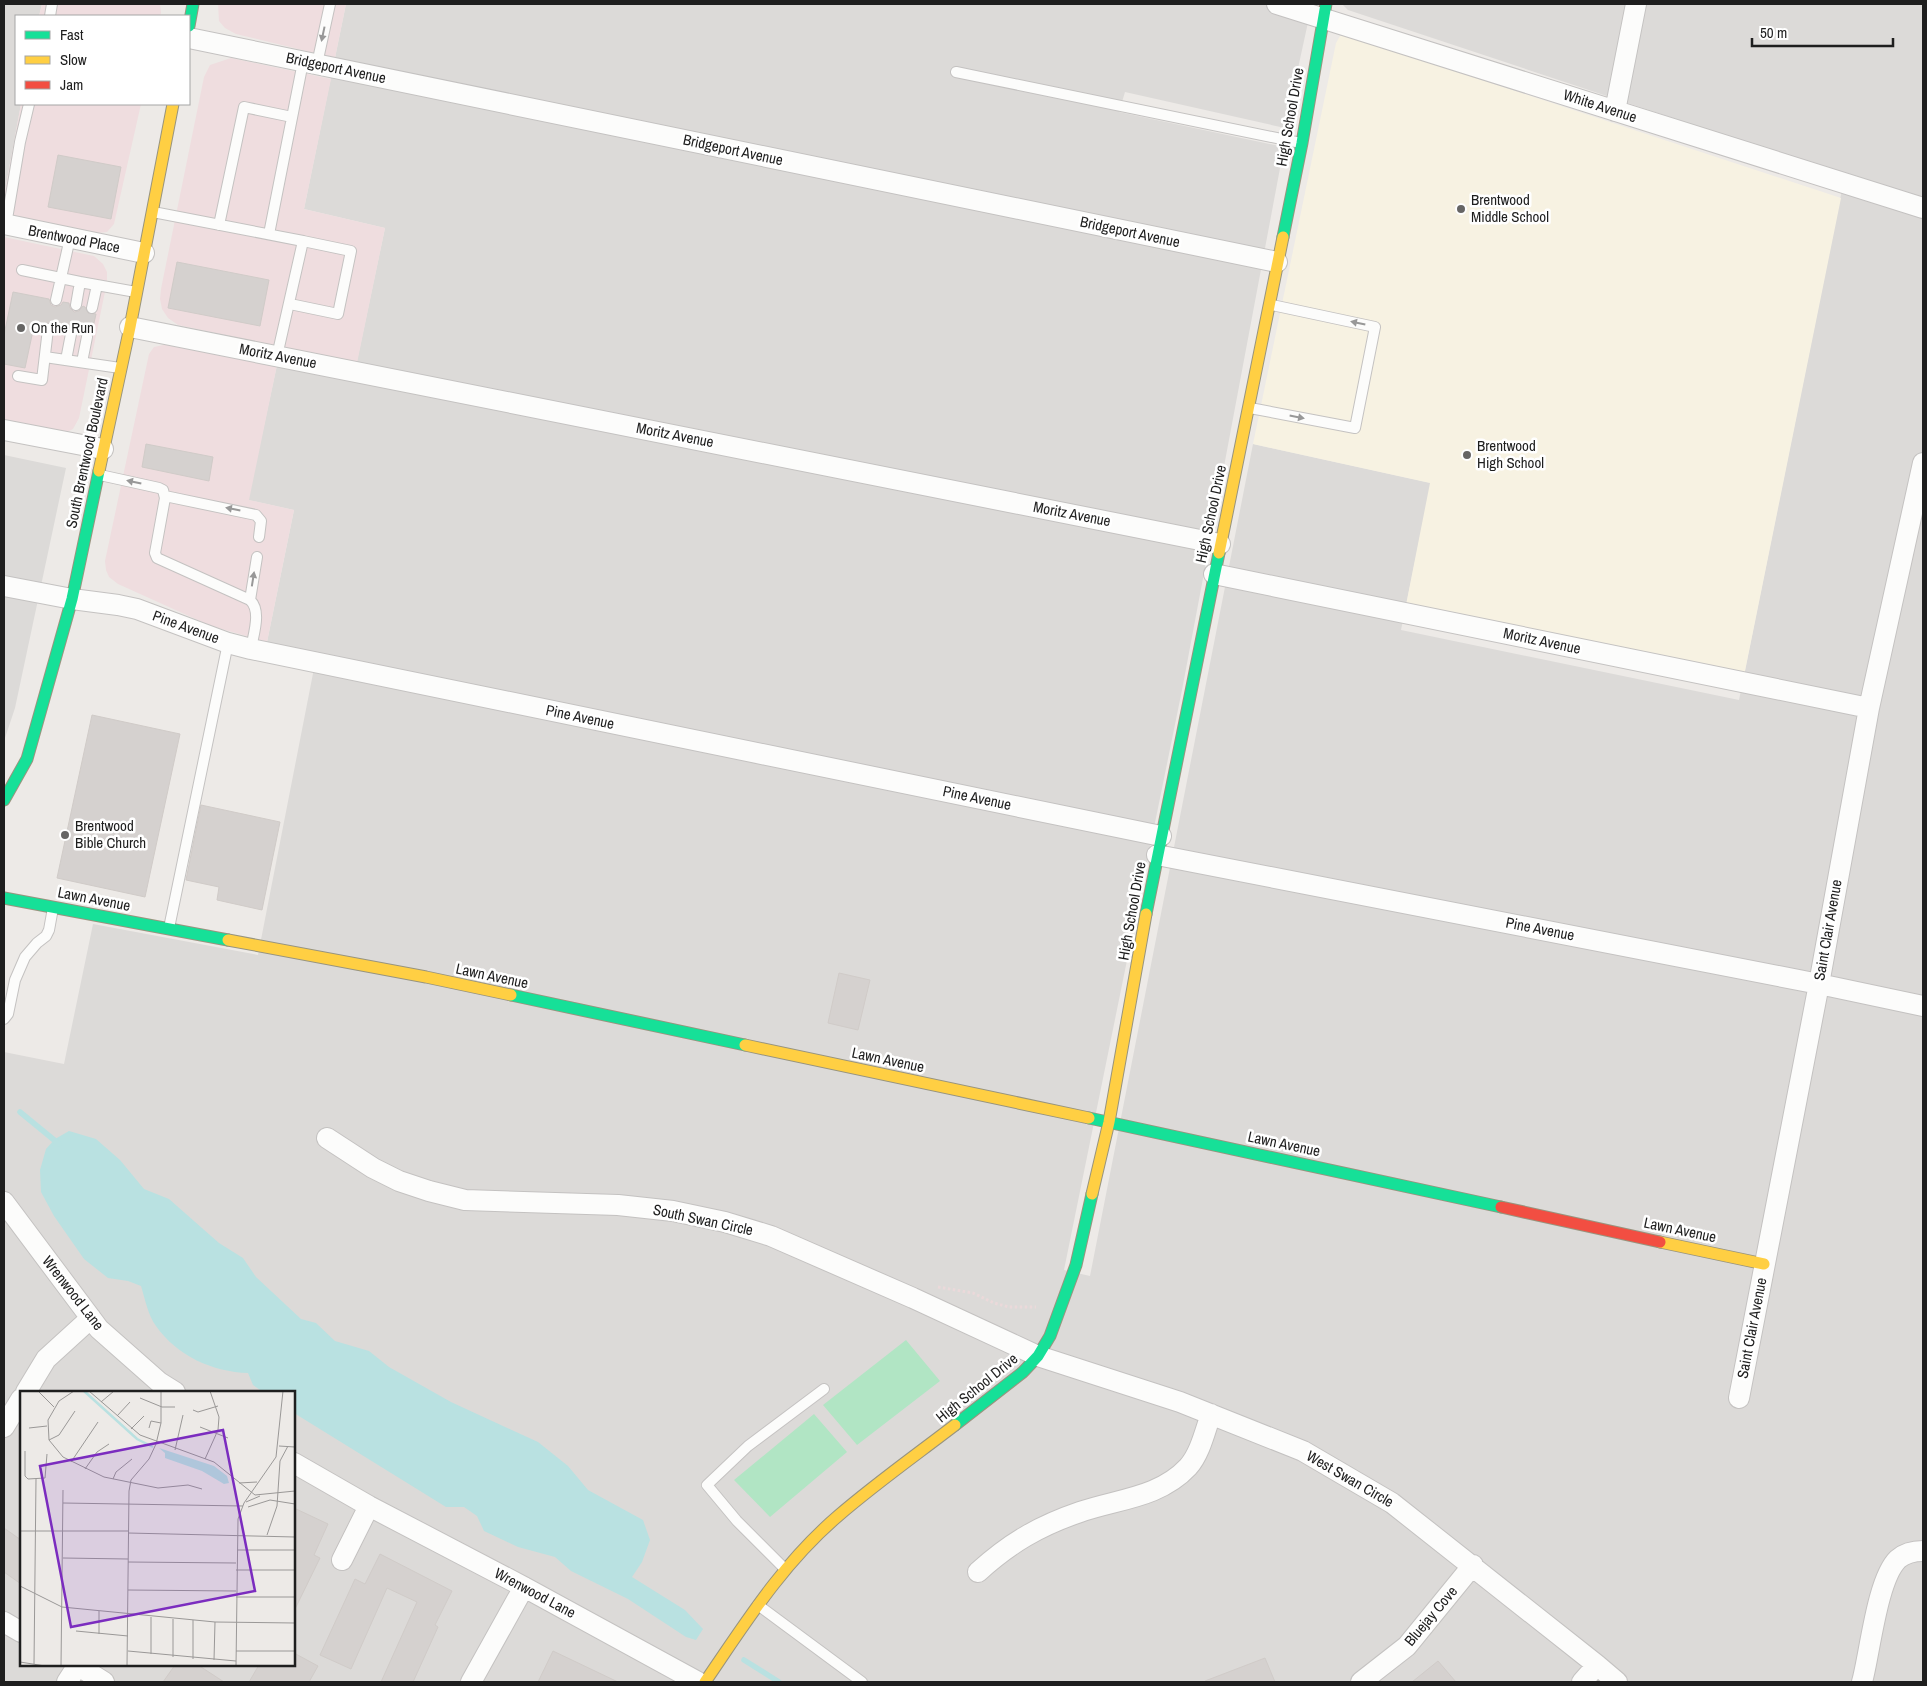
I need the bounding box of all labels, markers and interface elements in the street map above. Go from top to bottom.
legend [15,15,190,105]
scale bar [1752,15,1893,47]
text: 50 m [1760,22,1787,43]
text: Fast [60,24,84,45]
one-way arrow [319,26,327,42]
street label: Bridgeport Avenue [284,47,388,88]
text: Slow [60,49,87,70]
street label: High School Drive [1271,66,1309,168]
text: Jam [60,74,83,95]
street label: White Avenue [1561,84,1640,127]
street label: Bridgeport Avenue [681,129,785,170]
place label: Brentwood Middle School [1471,189,1549,227]
marker: Brentwood Middle School [1455,203,1467,215]
street label: Bridgeport Avenue [1078,211,1182,252]
street label: Brentwood Place [26,219,122,258]
place label: On the Run [31,317,94,338]
one-way arrow [1350,319,1365,327]
marker: On the Run [15,322,27,334]
street label: Moritz Avenue [238,338,319,373]
street label: South Brentwood Boulevard [60,376,113,530]
one-way arrow [1290,413,1305,421]
street label: Moritz Avenue [635,417,716,452]
place label: Brentwood High School [1477,435,1544,473]
marker: Brentwood High School [1461,449,1473,461]
street label: High School Drive [1190,463,1231,565]
one-way arrow [126,478,142,486]
street label: Moritz Avenue [1032,496,1113,531]
one-way arrow [224,505,240,513]
one-way arrow [250,570,258,586]
street label: Pine Avenue [150,605,223,648]
street label: Moritz Avenue [1502,622,1583,659]
street label: Pine Avenue [544,699,616,734]
street label: Pine Avenue [941,780,1013,815]
place label: Brentwood Bible Church [75,815,146,853]
marker: Brentwood Bible Church [59,829,71,841]
street label: High School Drive [1113,860,1151,962]
street label: Saint Clair Avenue [1808,878,1847,982]
street label: Lawn Avenue [56,881,132,916]
street label: Pine Avenue [1504,912,1576,945]
street label: Lawn Avenue [454,958,530,993]
street label: Lawn Avenue [850,1042,926,1077]
street label: Lawn Avenue [1246,1126,1322,1161]
street label: South Swan Circle [651,1199,755,1240]
street label: Lawn Avenue [1642,1212,1718,1247]
street label: Wrenwood Lane [38,1251,109,1334]
street label: Saint Clair Avenue [1731,1276,1772,1380]
street label: High School Drive [931,1348,1022,1427]
inset map [20,1391,295,1666]
street label: West Swan Circle [1303,1445,1398,1512]
street label: Wrenwood Lane [491,1562,580,1623]
street label: Bluejay Cove [1399,1581,1462,1650]

